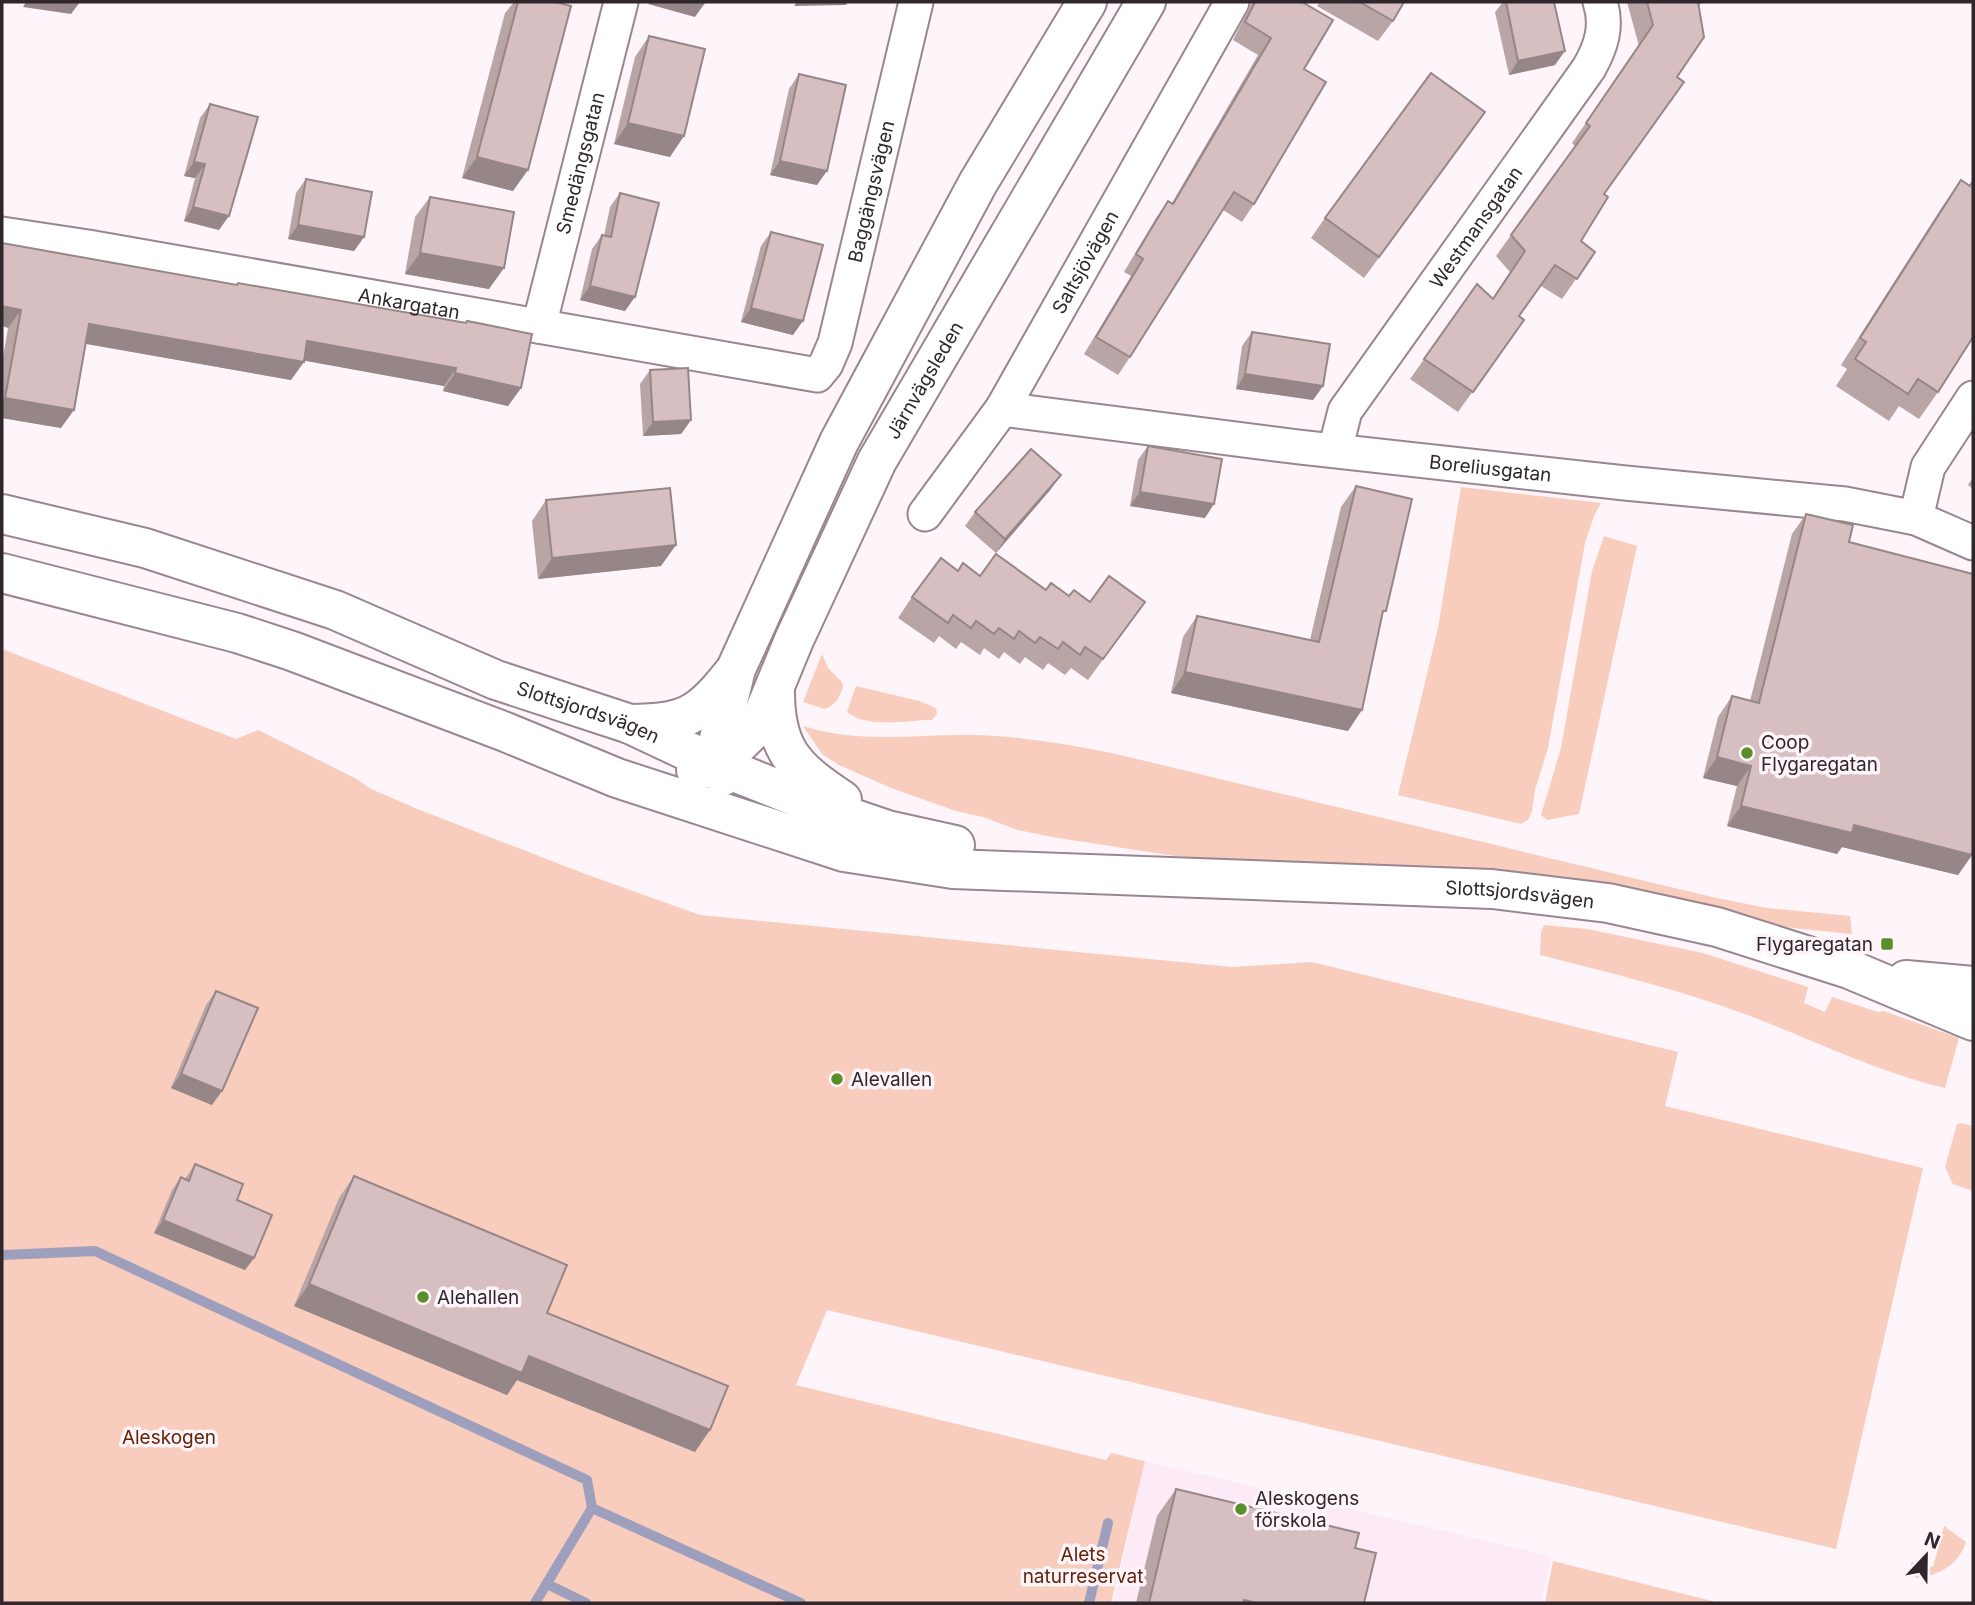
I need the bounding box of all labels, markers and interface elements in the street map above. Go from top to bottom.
street label: Smedängsgatan [552,90,610,237]
street label: Baggängsvägen [844,118,899,265]
street label: Westmansgatan [1425,162,1527,293]
street label: Saltsjövägen [1047,207,1124,318]
street label: Ankargatan [356,284,462,324]
street label: Järnvägsleden [881,317,968,443]
street label: Boreliusgatan [1428,450,1553,487]
street label: Slottsjordsvägen [514,677,663,748]
place label: Coop Flygaregatan [1761,731,1878,776]
marker: Coop Flygaregatan [1739,745,1755,761]
street label: Slottsjordsvägen [1445,876,1596,913]
place label: Flygaregatan [1756,933,1873,956]
marker: Flygaregatan [1879,936,1895,952]
place label: Alevallen [851,1068,932,1091]
marker: Alevallen [829,1071,845,1087]
place label: Alehallen [437,1286,519,1309]
marker: Alehallen [415,1289,431,1305]
park label: Aleskogen [122,1426,216,1449]
place label: Aleskogens förskola [1255,1487,1359,1532]
marker: Aleskogens förskola [1233,1501,1249,1517]
north arrow [1891,1521,1961,1591]
text: N [1921,1527,1943,1554]
park label: Alets naturreservat [1023,1543,1143,1588]

